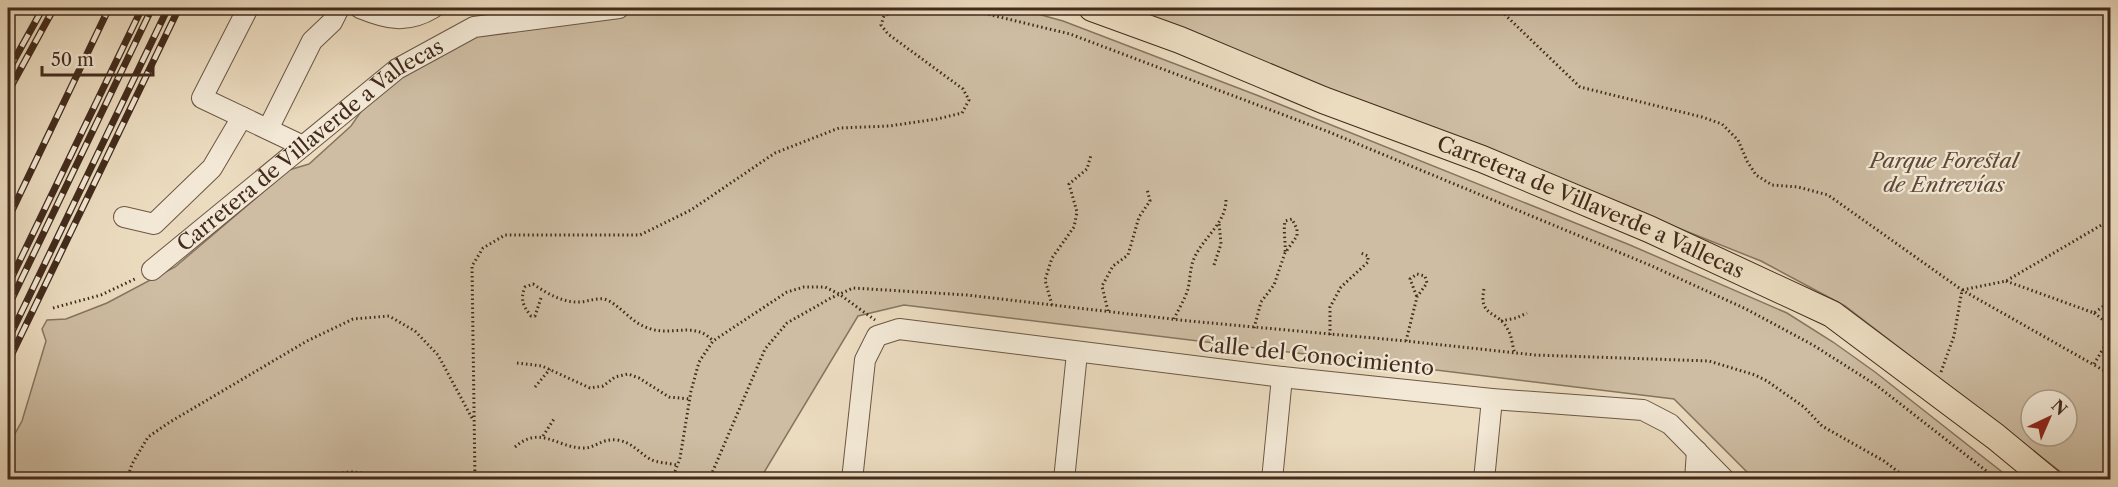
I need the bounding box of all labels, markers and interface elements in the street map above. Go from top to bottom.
street label: Carretera de Villaverde a Vallecas [172,33,447,256]
scale bar [42,39,153,77]
text: 50 m [51,49,94,71]
street label: Carretera de Villaverde a Vallecas [1434,130,1748,283]
park label: Parque Forestal de Entrevías [1868,148,2021,197]
street label: Calle del Conocimiento [1197,331,1435,380]
north arrow [2019,388,2079,448]
text: N [2047,395,2071,419]

